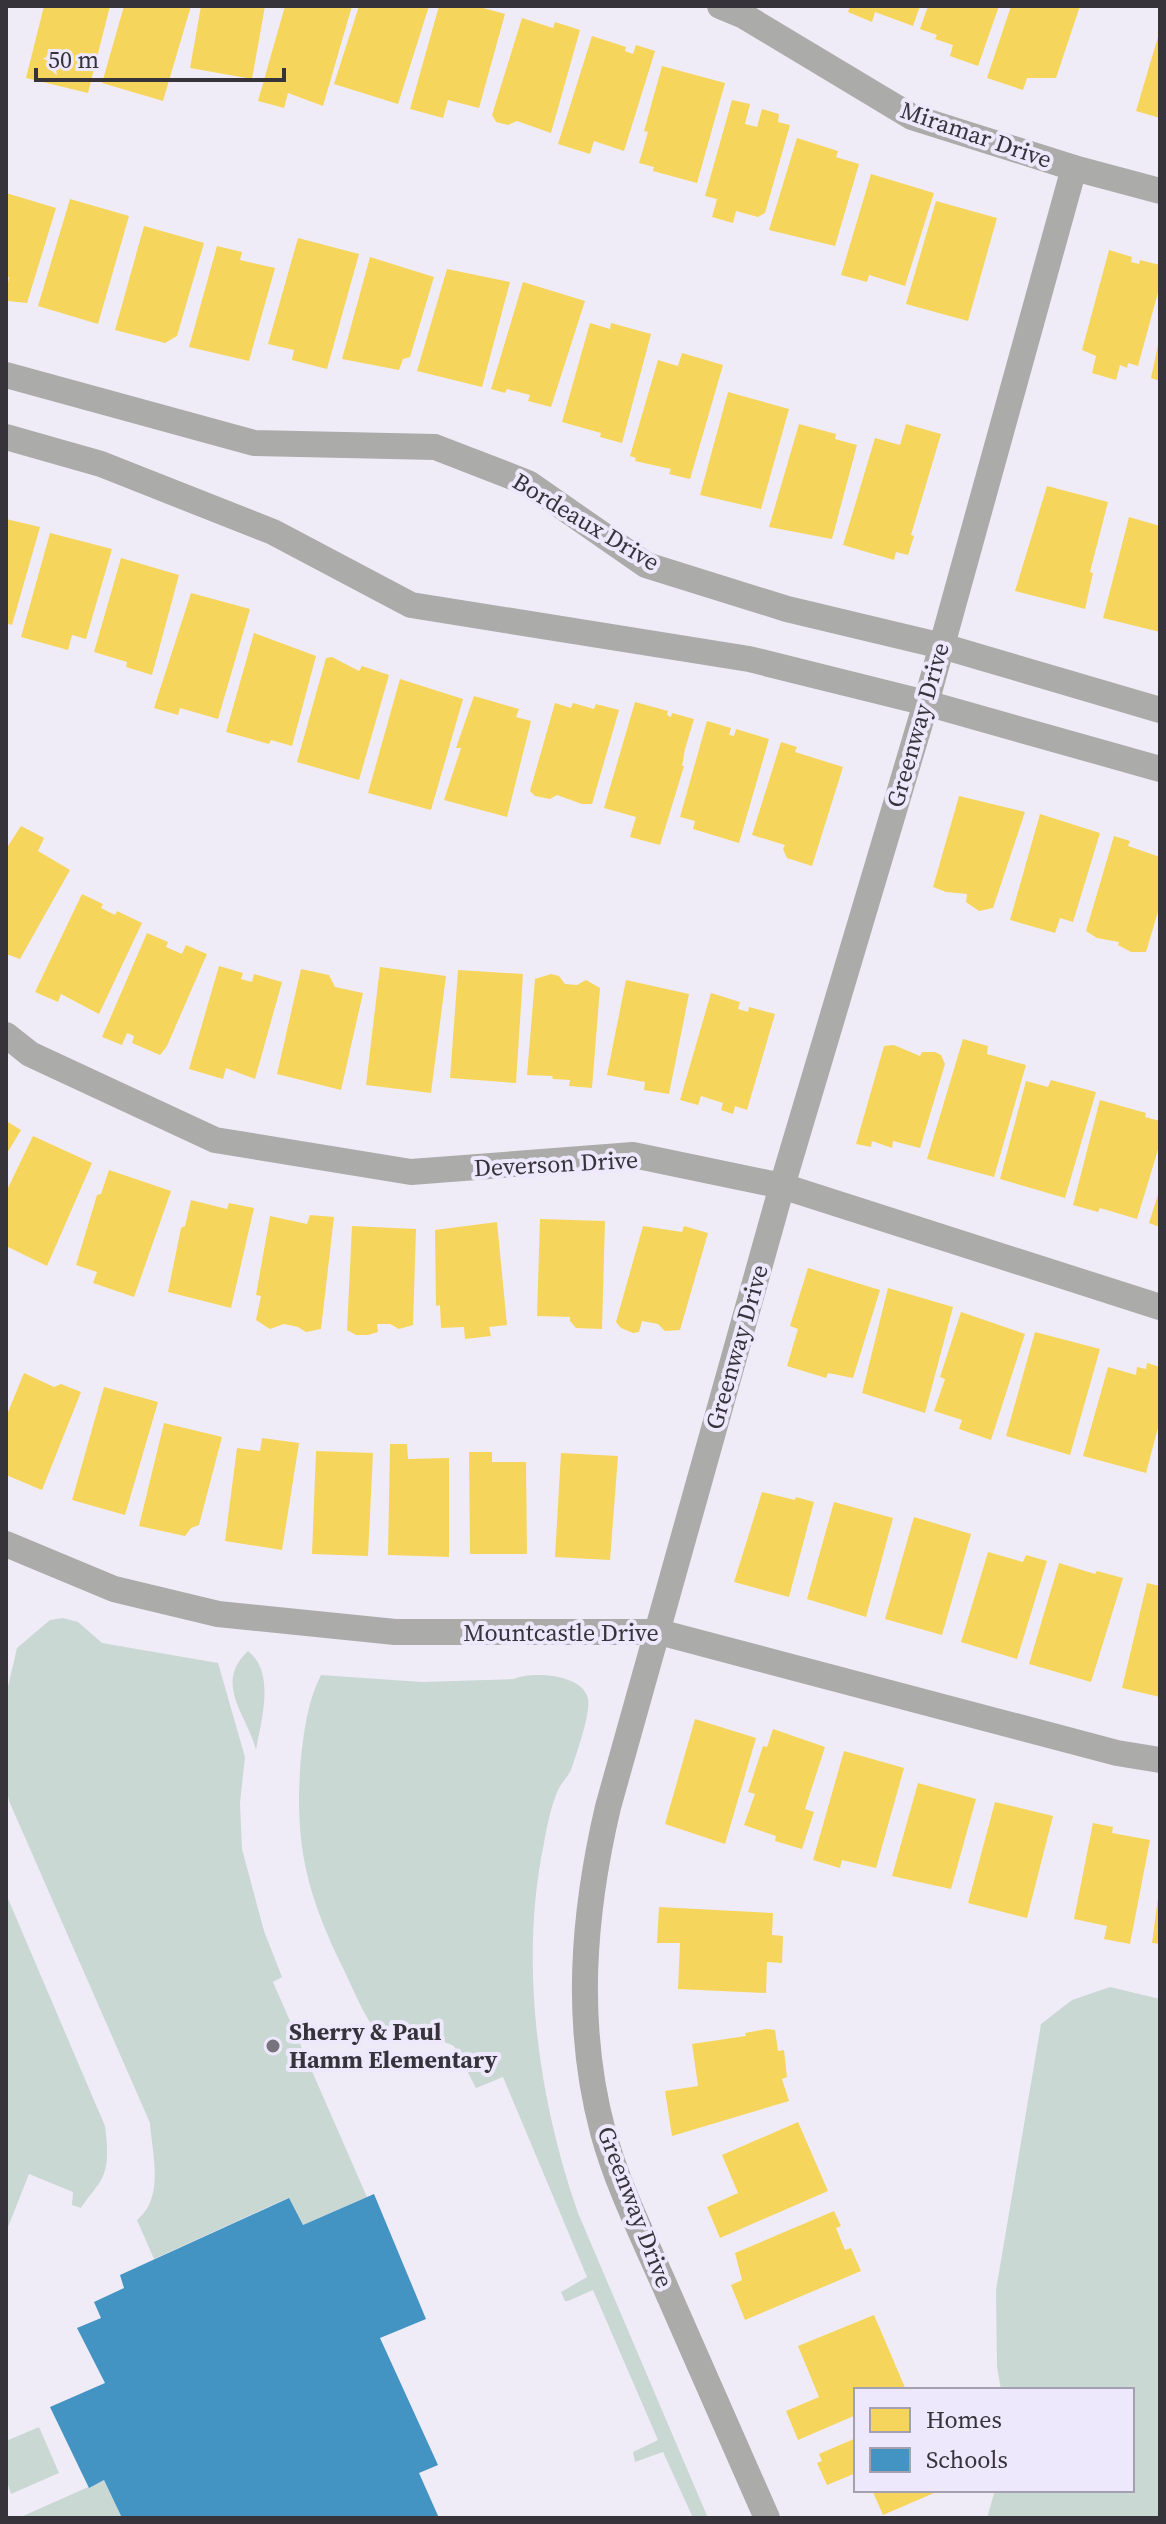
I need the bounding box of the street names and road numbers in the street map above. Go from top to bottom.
street label: Miramar Drive [896,93,1056,176]
street label: Bordeaux Drive [507,465,666,578]
street label: Greenway Drive [878,638,957,811]
street label: Deverson Drive [473,1143,639,1184]
street label: Greenway Drive [697,1260,776,1433]
street label: Mountcastle Drive [463,1616,659,1649]
street label: Greenway Drive [590,2121,681,2292]

